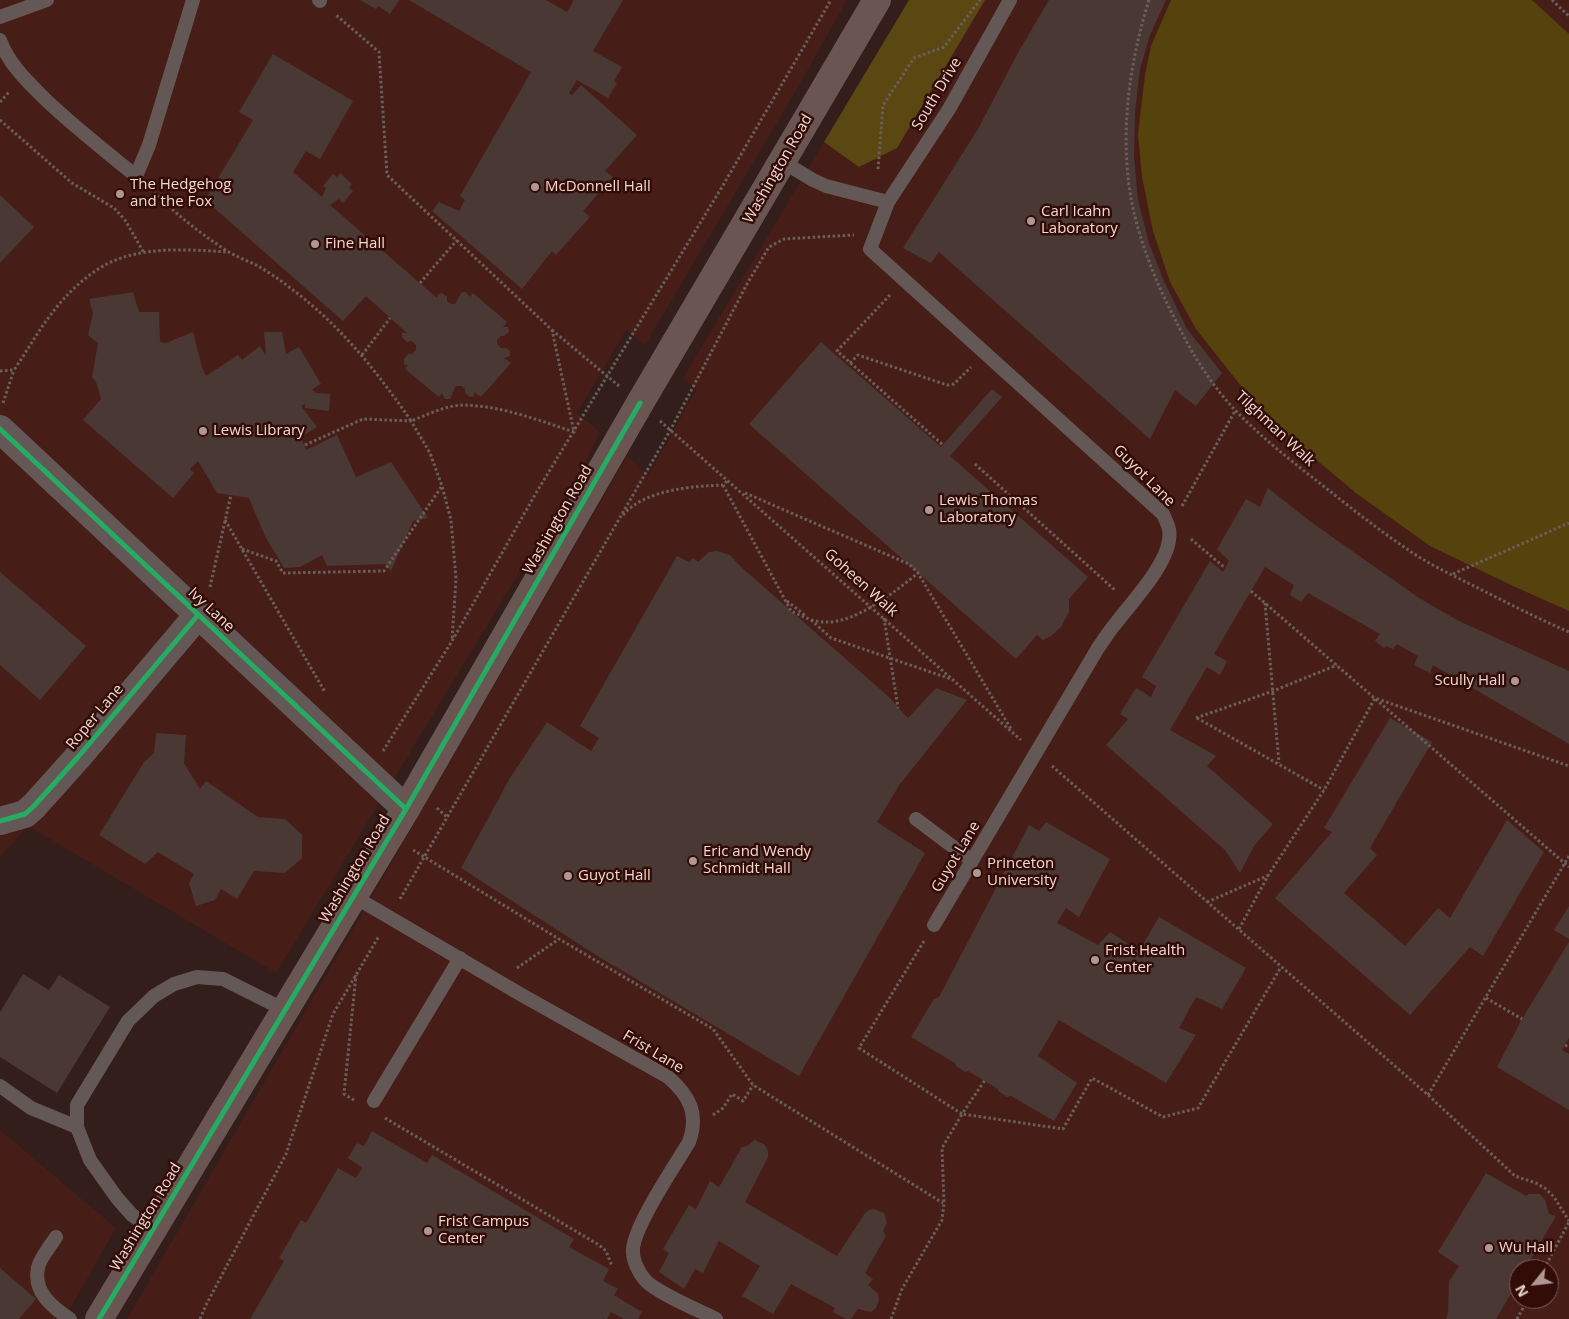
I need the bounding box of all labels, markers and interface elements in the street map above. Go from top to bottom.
street label: South Drive [908,54,966,134]
street label: Washington Road [739,111,817,227]
place label: The Hedgehog and the Fox [130,176,231,211]
place label: McDonnell Hall [545,178,651,196]
marker: McDonnell Hall [529,181,541,193]
marker: The Hedgehog and the Fox [114,188,126,200]
place label: Carl Icahn Laboratory [1041,203,1118,238]
marker: Carl Icahn Laboratory [1025,215,1037,227]
place label: Fine Hall [325,235,385,253]
marker: Fine Hall [309,238,321,250]
street label: Tilghman Walk [1231,388,1319,470]
place label: Lewis Library [213,422,305,440]
marker: Lewis Library [197,425,209,437]
street label: Guyot Lane [1109,441,1179,511]
street label: Washington Road [519,462,597,578]
place label: Lewis Thomas Laboratory [939,492,1038,527]
marker: Lewis Thomas Laboratory [923,504,935,516]
street label: Goheen Walk [820,545,902,621]
street label: Ivy Lane [184,584,238,636]
place label: Scully Hall [1434,672,1505,690]
marker: Scully Hall [1509,675,1521,687]
street label: Roper Lane [62,681,128,753]
street label: Washington Road [316,812,394,926]
street label: Guyot Lane [928,818,984,896]
place label: Eric and Wendy Schmidt Hall [703,843,811,878]
marker: Eric and Wendy Schmidt Hall [687,855,699,867]
place label: Princeton University [987,855,1057,890]
place label: Guyot Hall [578,867,651,885]
marker: Princeton University [971,867,983,879]
marker: Guyot Hall [562,870,574,882]
place label: Frist Health Center [1105,942,1185,977]
marker: Frist Health Center [1089,954,1101,966]
street label: Frist Lane [619,1027,687,1077]
street label: Washington Road [107,1160,185,1274]
place label: Frist Campus Center [438,1213,529,1248]
marker: Frist Campus Center [422,1225,434,1237]
place label: Wu Hall [1499,1239,1553,1257]
marker: Wu Hall [1483,1242,1495,1254]
north arrow [1509,1259,1559,1309]
text: N [1510,1281,1532,1301]

